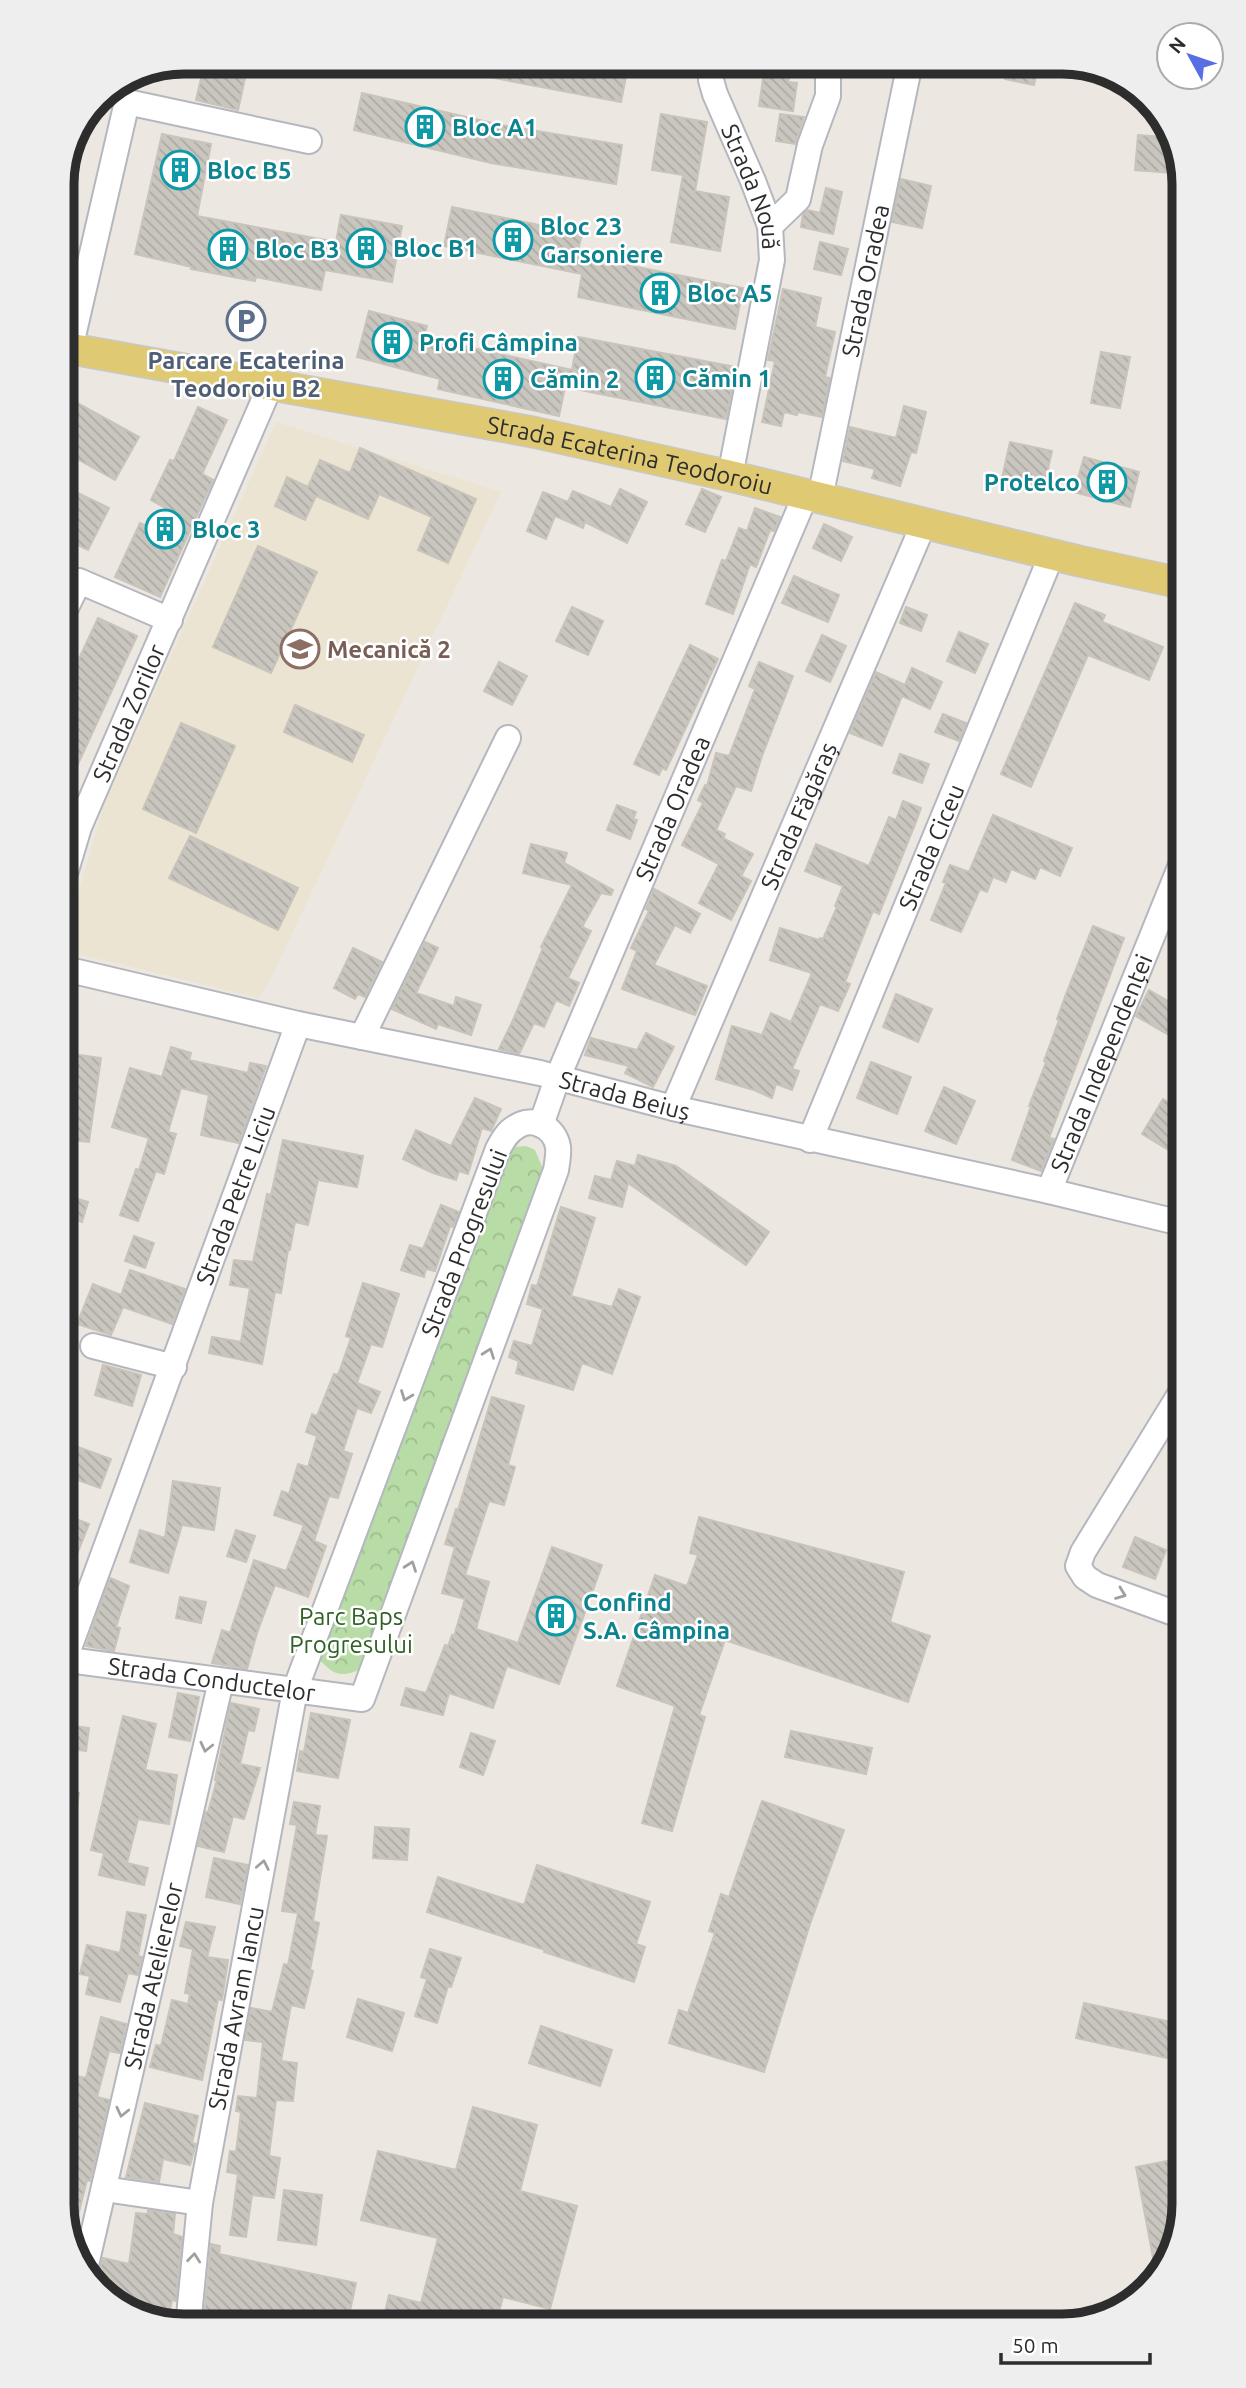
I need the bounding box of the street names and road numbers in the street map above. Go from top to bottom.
street label: Strada Nouă [716,120,785,250]
street label: Strada Oradea [836,202,894,359]
street label: Strada Ecaterina Teodoroiu [485,410,775,499]
street label: Strada Zorilor [87,640,170,786]
street label: Strada Oradea [629,732,715,885]
street label: Strada Făgăraș [755,738,842,893]
street label: Strada Ciceu [893,780,969,914]
street label: Strada Independenței [1045,950,1157,1176]
street label: Strada Beiuș [557,1065,692,1125]
street label: Strada Petre Liciu [190,1102,280,1288]
street label: Strada Progresului [416,1145,512,1341]
street label: Strada Conductelor [107,1652,317,1706]
street label: Strada Atelierelor [118,1880,187,2072]
street label: Strada Avram Iancu [203,1904,269,2112]

